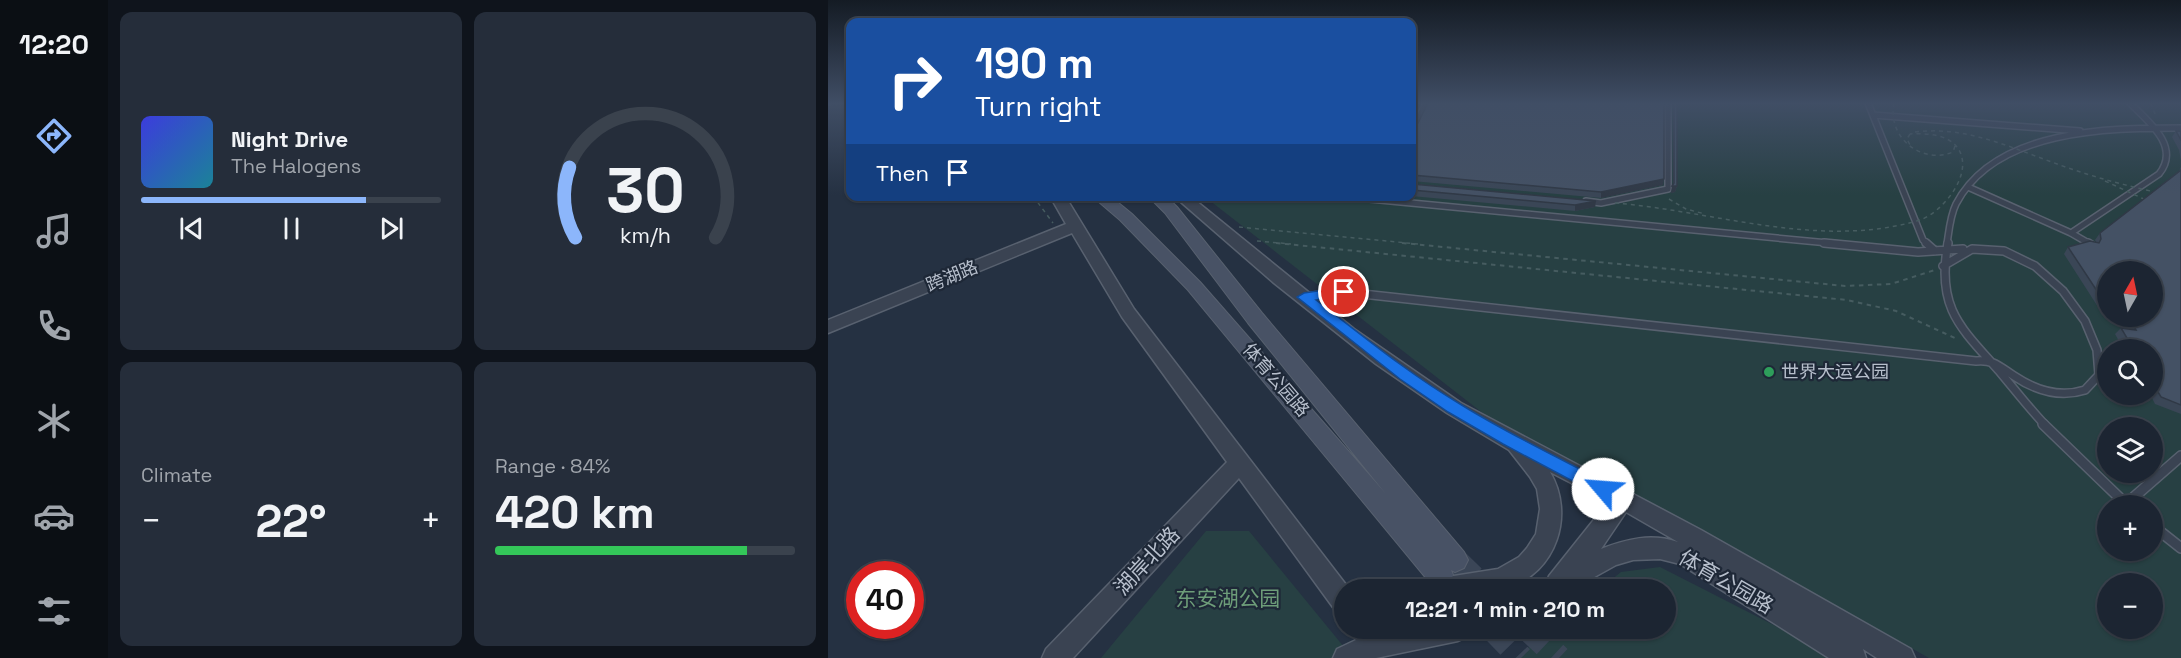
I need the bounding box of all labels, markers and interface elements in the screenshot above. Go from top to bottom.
text: 12:20 [19,27,89,62]
text: 190 m [975,37,1094,90]
icon: right [876,42,954,120]
text: Turn right [975,89,1102,124]
icon: directions [33,115,75,157]
text: Night Drive [231,125,348,153]
text: 30 [606,151,684,230]
text: The Halogens [231,153,361,179]
icon: arrive [941,156,974,189]
text: Then [876,159,929,187]
icon: music [33,210,75,252]
icon: previous [175,212,208,245]
icon: pause [275,212,308,245]
icon: next [375,212,408,245]
text: km/h [619,222,671,249]
street label: 跨湖路 [922,255,981,296]
north arrow [2097,261,2163,327]
map controls [2097,261,2163,639]
pin [1318,266,1369,317]
icon: arrive [1327,275,1360,308]
icon: phone [33,305,75,347]
street label: 体育公园路 [1238,338,1315,421]
button: search [2097,339,2163,405]
place label: 世界大运公园 [1781,360,1889,383]
marker: 世界大运公园 [1762,365,1776,379]
icon: climate [33,400,75,442]
button: layers [2097,417,2163,483]
text: Range · 84% [495,453,610,479]
position arrow [1571,457,1635,521]
text: Climate [141,462,212,488]
text: 420 km [495,484,655,541]
text: 22° [255,493,327,550]
icon: car [33,495,75,537]
button: + [2097,495,2163,561]
text: − [141,500,161,542]
text: + [421,500,441,542]
street label: 湖岸北路 [1108,521,1185,601]
street label: 体育公园路 [1674,544,1778,620]
speed limit sign: 40 [846,561,924,639]
button: − [2097,573,2163,639]
park label: 东安湖公园 [1176,585,1281,612]
icon: filters [33,590,75,632]
text: 12:21 · 1 min · 210 m [1405,595,1605,623]

